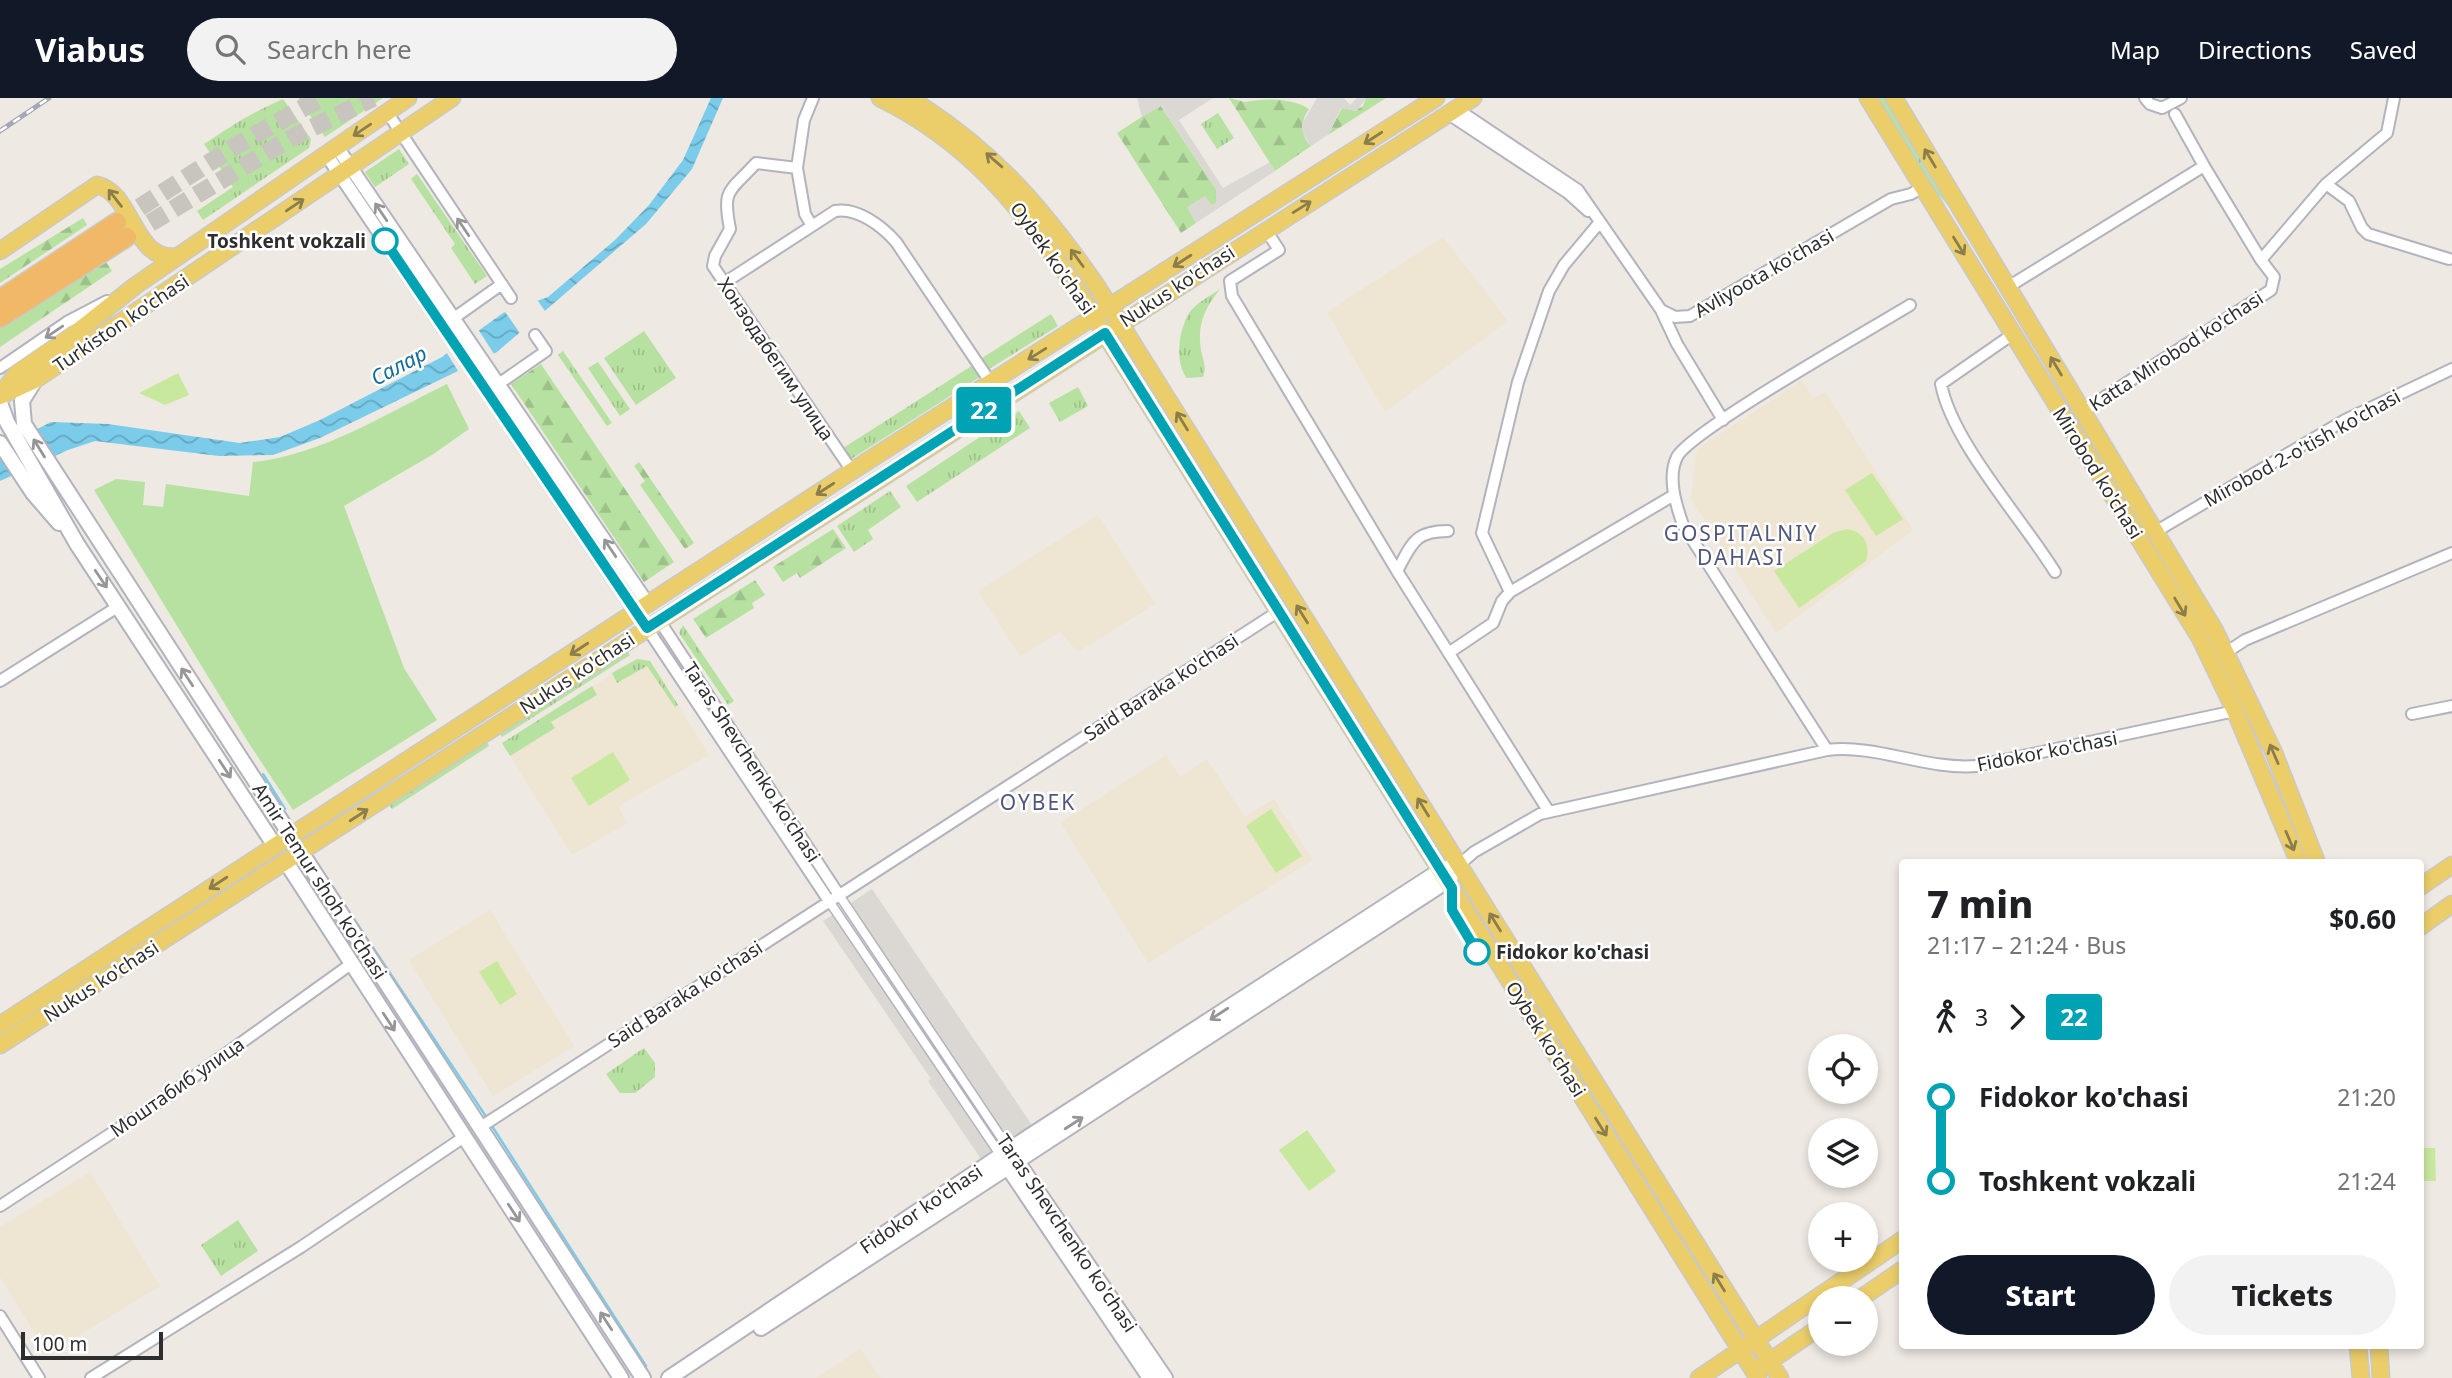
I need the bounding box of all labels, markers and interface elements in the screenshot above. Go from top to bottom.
search box [187,18,677,81]
text: Viabus [35,27,145,72]
icon: search [211,30,249,68]
text: Search here [267,31,412,67]
text: Map [2110,33,2160,66]
text: Directions [2198,33,2312,66]
text: Saved [2350,33,2417,66]
one-way arrow [353,123,372,137]
one-way arrow [1364,131,1383,145]
one-way arrow [1923,148,1937,168]
one-way arrow [985,152,1003,168]
one-way arrow [107,190,122,208]
street label: Oybek ko'chasi [1004,196,1102,320]
one-way arrow [285,198,304,212]
one-way arrow [1291,200,1311,214]
one-way arrow [374,203,388,222]
one-way arrow [456,218,470,237]
street label: Avliyoota ko'chasi [1690,223,1838,323]
place label: Toshkent vokzali [207,228,366,254]
marker: Toshkent vokzali [372,228,398,254]
one-way arrow [1952,235,1966,255]
street label: Nukus ko'chasi [1114,239,1240,333]
one-way arrow [1070,248,1085,267]
one-way arrow [1172,254,1192,268]
street label: Turkiston ko'chasi [48,268,194,378]
street label: Хонзодабегим улица [712,272,840,446]
street label: Katta Mirobod ko'chasi [2084,285,2268,417]
one-way arrow [44,325,64,339]
water label: Салар [366,339,431,391]
one-way arrow [1028,347,1048,361]
one-way arrow [2048,357,2062,377]
street label: Mirobod 2-o'tish ko'chasi [2199,383,2405,513]
line badge: 22 [953,387,1016,433]
text: 22 [970,393,998,426]
street label: Mirobod ko'chasi [2047,402,2149,544]
one-way arrow [1174,412,1188,432]
one-way arrow [31,439,45,459]
one-way arrow [815,482,835,496]
district label: GOSPITALNIY DAHASI [1664,519,1818,571]
one-way arrow [603,539,617,558]
one-way arrow [94,569,108,588]
one-way arrow [2174,596,2188,616]
one-way arrow [1295,605,1309,625]
street label: Nukus ko'chasi [514,626,640,720]
street label: Said Baraka ko'chasi [1079,627,1243,747]
one-way arrow [569,642,589,656]
street label: Taras Shevchenko ko'chasi [677,657,827,867]
one-way arrow [179,667,193,687]
street label: Fidokor ko'chasi [1975,725,2119,777]
one-way arrow [2266,743,2279,765]
one-way arrow [218,759,233,778]
street label: Amir Temur shoh ko'chasi [247,778,393,984]
district label: OYBEK [1000,788,1076,816]
one-way arrow [1415,798,1429,818]
one-way arrow [348,808,368,822]
one-way arrow [2285,830,2298,851]
one-way arrow [209,876,228,890]
text: 7 min [1927,877,2033,929]
text: $0.60 [2329,901,2396,937]
one-way arrow [1487,913,1501,933]
text: 21:17 – 21:24 · Bus [1927,929,2126,961]
street label: Nukus ko'chasi [38,934,164,1028]
street label: Said Baraka ko'chasi [603,934,767,1054]
marker: Fidokor ko'chasi [1464,939,1490,965]
place label: Fidokor ko'chasi [1496,939,1649,965]
street label: Oybek ko'chasi [1500,976,1592,1102]
icon: walk [1927,998,1965,1036]
icon: forward [1998,998,2036,1036]
text: 22 [2060,1000,2088,1033]
text: 3 [1975,1001,1988,1033]
one-way arrow [1210,1007,1229,1021]
one-way arrow [383,1012,397,1032]
street label: Моштабиб улица [105,1031,249,1143]
map controls [1808,1034,1878,1356]
button: locate [1808,1034,1878,1104]
text: Fidokor ko'chasi [1979,1079,2189,1115]
text: 21:20 [2337,1081,2396,1113]
one-way arrow [1064,1116,1083,1130]
one-way arrow [1594,1116,1608,1136]
button: layers [1808,1118,1878,1188]
street label: Taras Shevchenko ko'chasi [991,1129,1143,1337]
street label: Fidokor ko'chasi [855,1158,987,1260]
text: Toshkent vokzali [1979,1163,2196,1199]
text: 21:24 [2337,1165,2396,1197]
button: + [1808,1202,1878,1272]
one-way arrow [506,1203,521,1222]
button: Start [1927,1255,2155,1335]
button: Tickets [2169,1255,2396,1335]
one-way arrow [1712,1272,1726,1292]
button: − [1808,1286,1878,1356]
one-way arrow [598,1312,613,1331]
scale bar [21,1329,163,1361]
text: 100 m [32,1331,87,1357]

